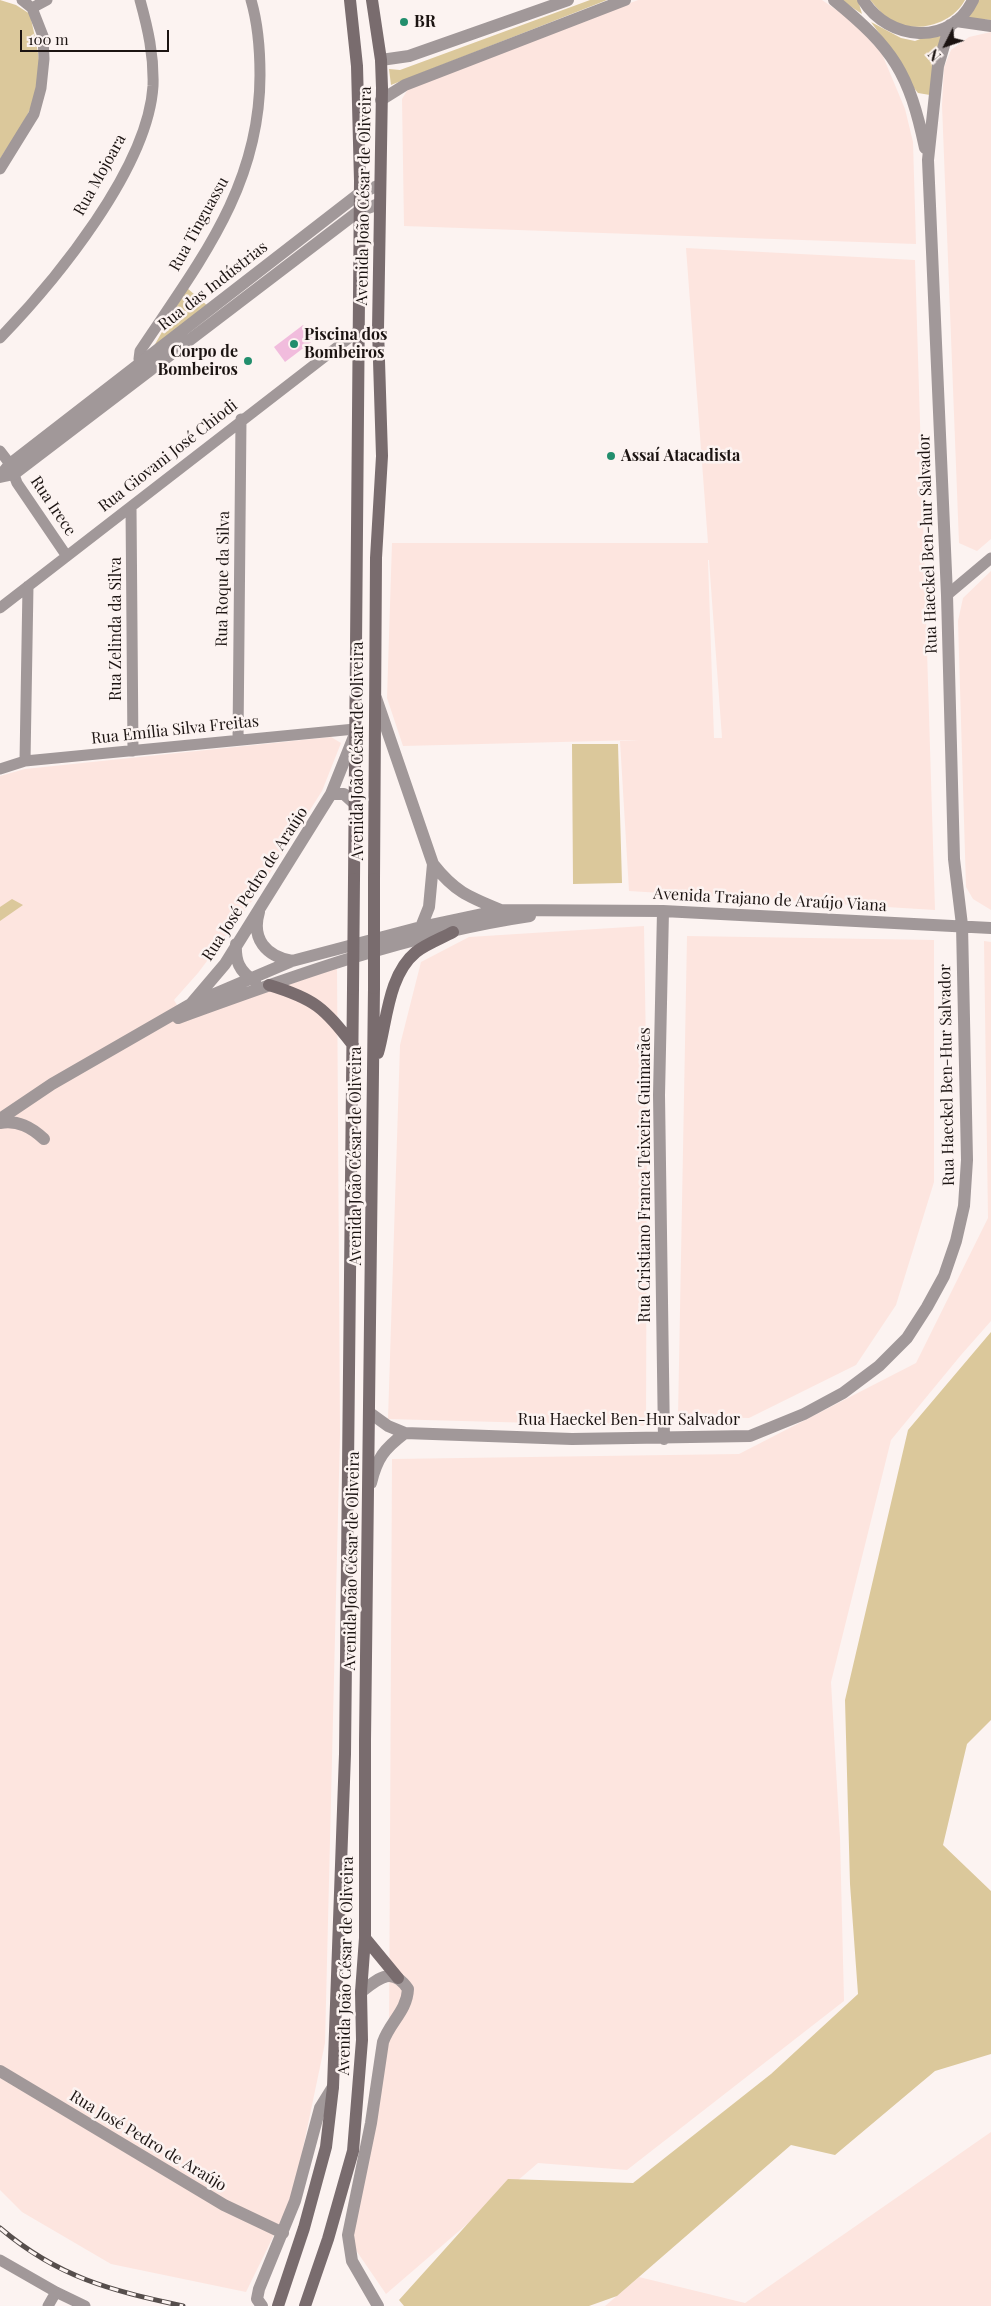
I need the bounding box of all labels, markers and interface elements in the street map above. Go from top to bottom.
place label: BR [414,12,436,32]
marker: BR [398,16,410,28]
scale bar [22,20,171,52]
north arrow [921,20,971,70]
text: 100 m [28,29,69,49]
text: N [924,45,945,65]
street label: Avenida João César de Oliveira [352,86,376,306]
street label: Rua Mojoara [70,131,130,219]
street label: Rua Tinguassu [165,173,233,275]
street label: Rua das Indústrias [155,237,271,335]
place label: Piscina dos Bombeiros [304,325,388,363]
marker: Piscina dos Bombeiros [288,338,300,350]
place label: Corpo de Bombeiros [158,342,238,380]
marker: Corpo de Bombeiros [242,355,254,367]
street label: Rua Giovani José Chiodi [95,396,241,516]
street label: Rua Haeckel Ben-hur Salvador [915,434,941,654]
place label: Assaí Atacadista [621,446,740,466]
marker: Assaí Atacadista [605,450,617,462]
street label: Rua Irece [26,473,80,539]
street label: Rua Roque da Silva [212,511,234,647]
street label: Rua Zelinda da Silva [106,557,126,701]
street label: Avenida João César de Oliveira [348,642,368,860]
street label: Rua Emília Silva Freitas [90,712,260,748]
street label: Rua José Pedro de Araújo [198,803,312,965]
street label: Avenida Trajano de Araújo Viana [653,884,887,916]
street label: Rua Haeckel Ben-Hur Salvador [935,964,959,1186]
street label: Rua Cristiano Franca Teixeira Guimarães [635,1027,655,1323]
street label: Avenida João César de Oliveira [346,1047,366,1265]
street label: Rua Haeckel Ben-Hur Salvador [518,1410,740,1430]
street label: Avenida João César de Oliveira [340,1451,364,1671]
street label: Avenida João César de Oliveira [334,1856,358,2076]
street label: Rua José Pedro de Araújo [66,2087,230,2195]

